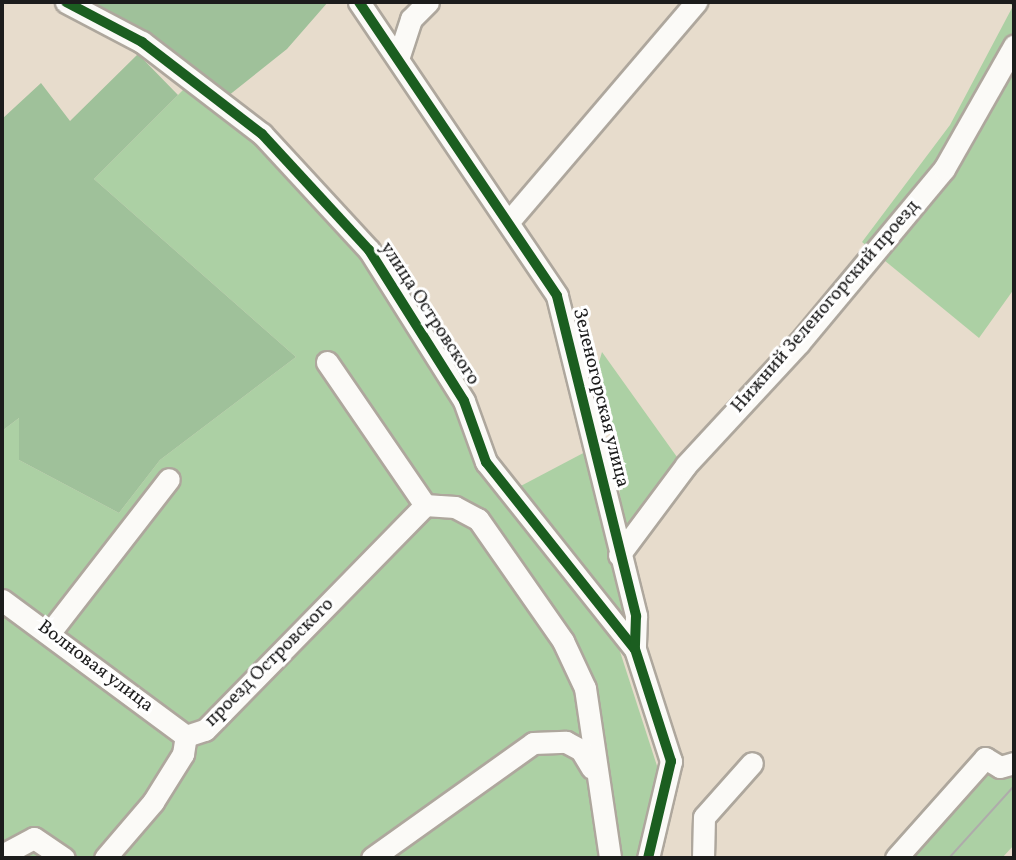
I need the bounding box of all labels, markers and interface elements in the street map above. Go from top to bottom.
street label: Нижний Зеленогорский проезд [727,196,925,418]
street label: улица Островского [374,238,484,390]
street label: Зеленогорская улица [567,306,633,490]
street label: проезд Островского [201,594,339,732]
street label: Волновая улица [32,616,158,718]

